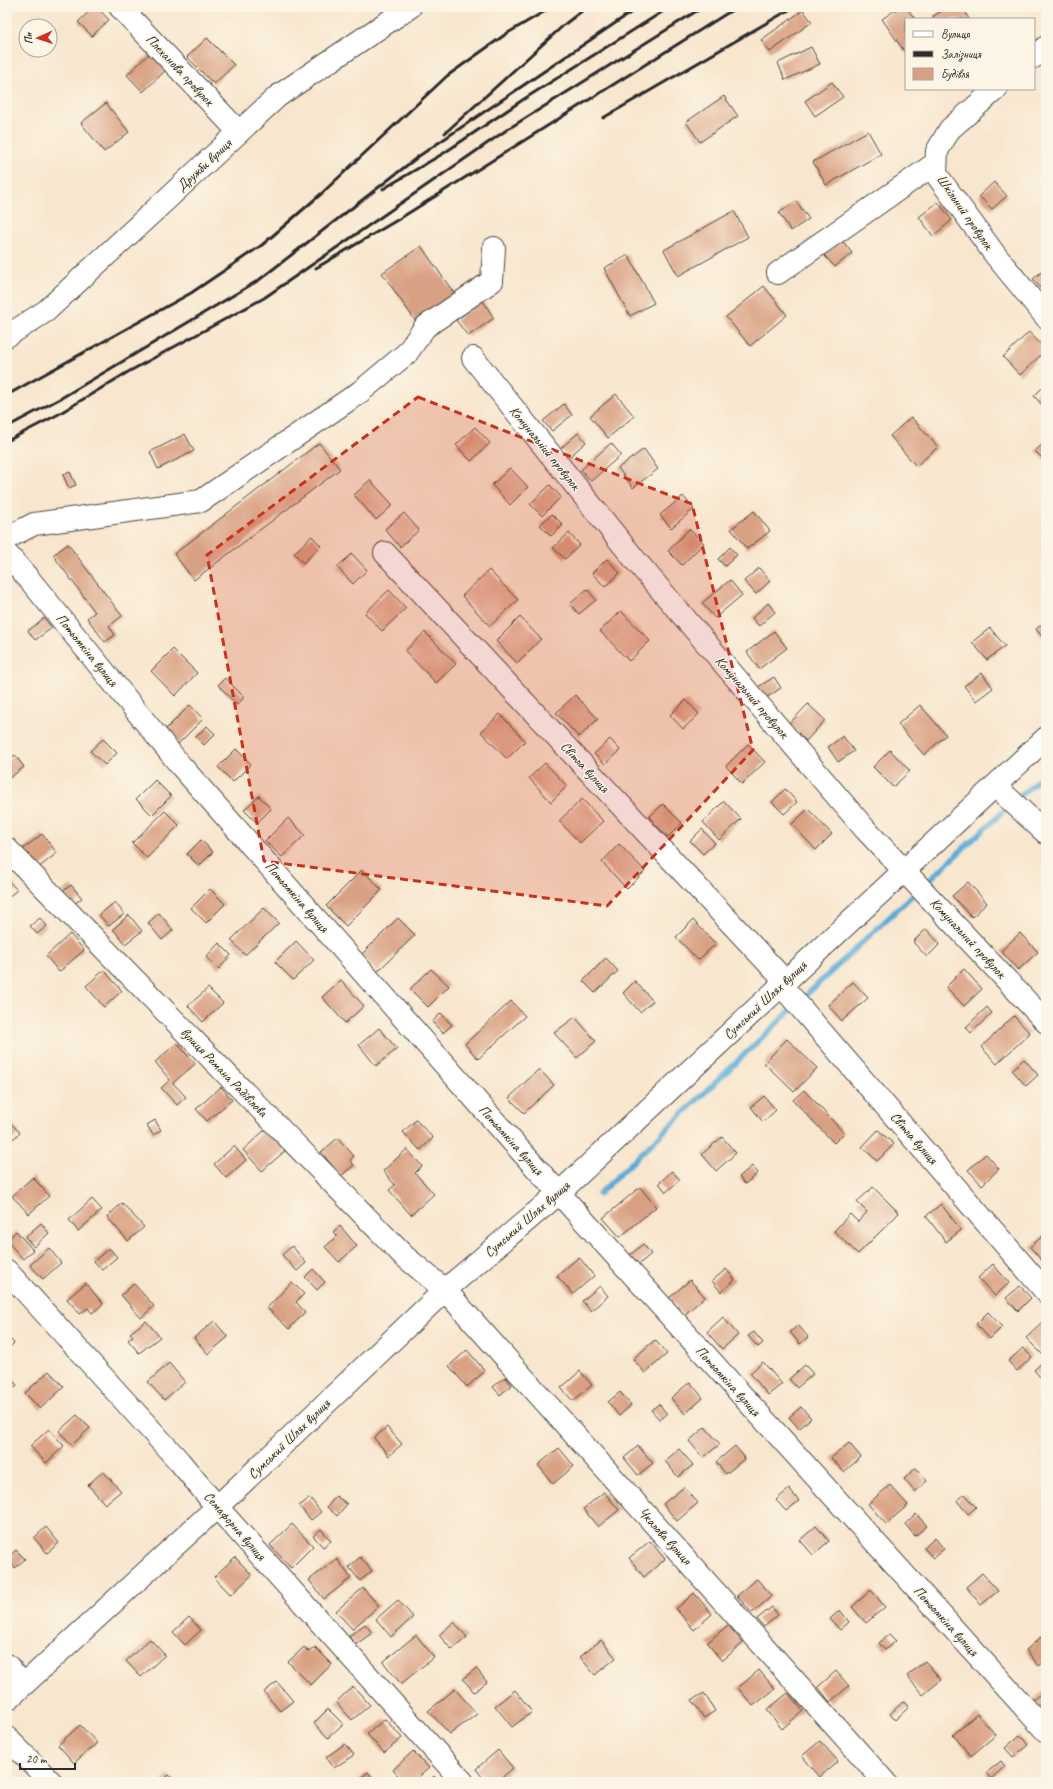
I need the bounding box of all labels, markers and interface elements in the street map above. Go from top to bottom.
north arrow [18,18,58,58]
legend [905,18,1035,90]
text: Вулиця [941,26,970,42]
text: Пн [21,31,35,45]
street label: Плеханова провулок [142,31,218,110]
text: Залізниця [941,46,982,62]
text: Будівля [941,66,970,82]
street label: Дружби вулиця [173,134,236,195]
street label: Шкільний провулок [933,171,998,254]
street label: Комунальний провулок [506,402,585,495]
street label: Потьомкіна вулиця [52,610,122,691]
street label: Комунальний провулок [712,652,794,743]
street label: Світла вулиця [557,738,614,797]
street label: Потьомкіна вулиця [261,858,333,937]
street label: Комунальний провулок [927,894,1011,983]
street label: Сумський Шлях вулиця [720,956,811,1043]
street label: вулиця Романа Радівілова [177,1024,272,1121]
street label: Потьомкіна вулиця [475,1101,548,1179]
street label: Світла вулиця [887,1108,942,1168]
street label: Сумський Шлях вулиця [481,1177,574,1261]
street label: Потьомкіна вулиця [692,1342,765,1420]
street label: Сумський Шлях вулиця [244,1395,334,1483]
street label: Семафорна вулиця [200,1488,270,1565]
street label: Чкалова вулиця [635,1504,696,1569]
street label: Потьомкіна вулиця [910,1582,983,1660]
scale bar [20,1745,75,1771]
text: 20 m [26,1751,48,1767]

